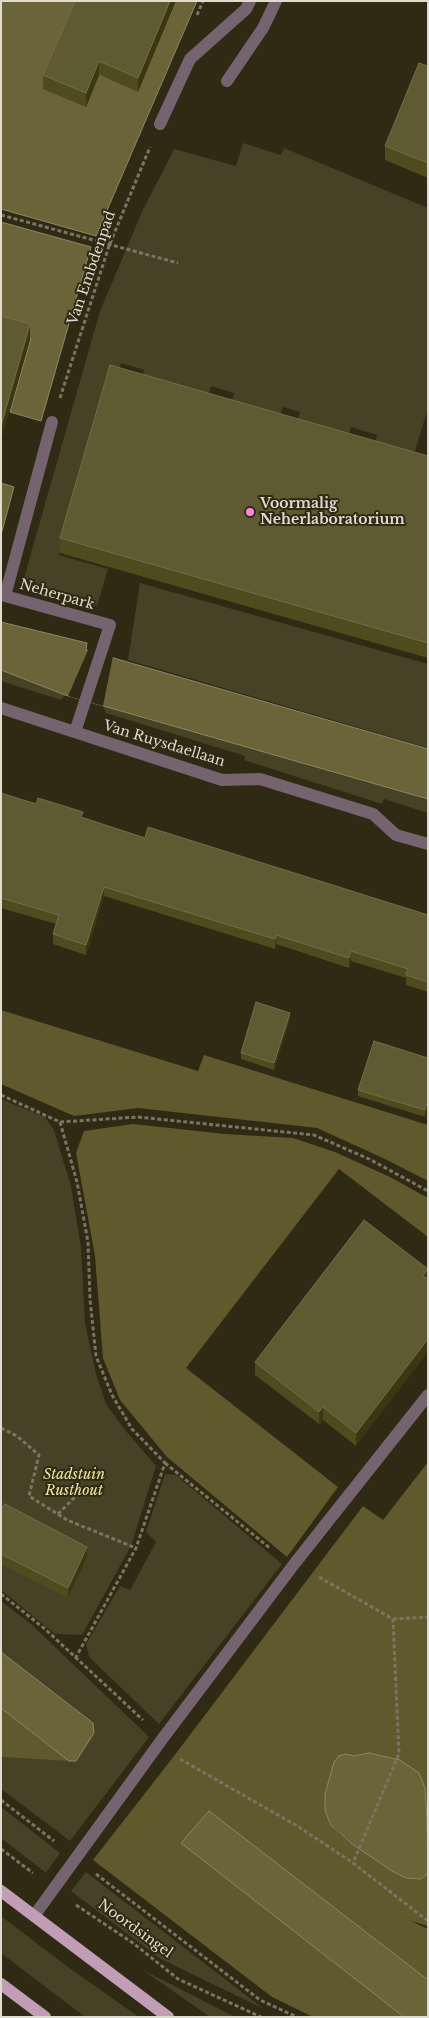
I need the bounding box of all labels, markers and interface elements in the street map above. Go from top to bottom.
street label: Van Embdenpad [65,209,119,327]
place label: Voormalig Neherlaboratorium [260,496,405,528]
marker: Voormalig Neherlaboratorium [244,506,256,518]
street label: Neherpark [18,576,96,614]
street label: Van Ruysdaellaan [101,718,227,770]
park label: Stadstuin Rusthout [43,1467,105,1500]
street label: Noordsingel [94,1896,176,1962]

